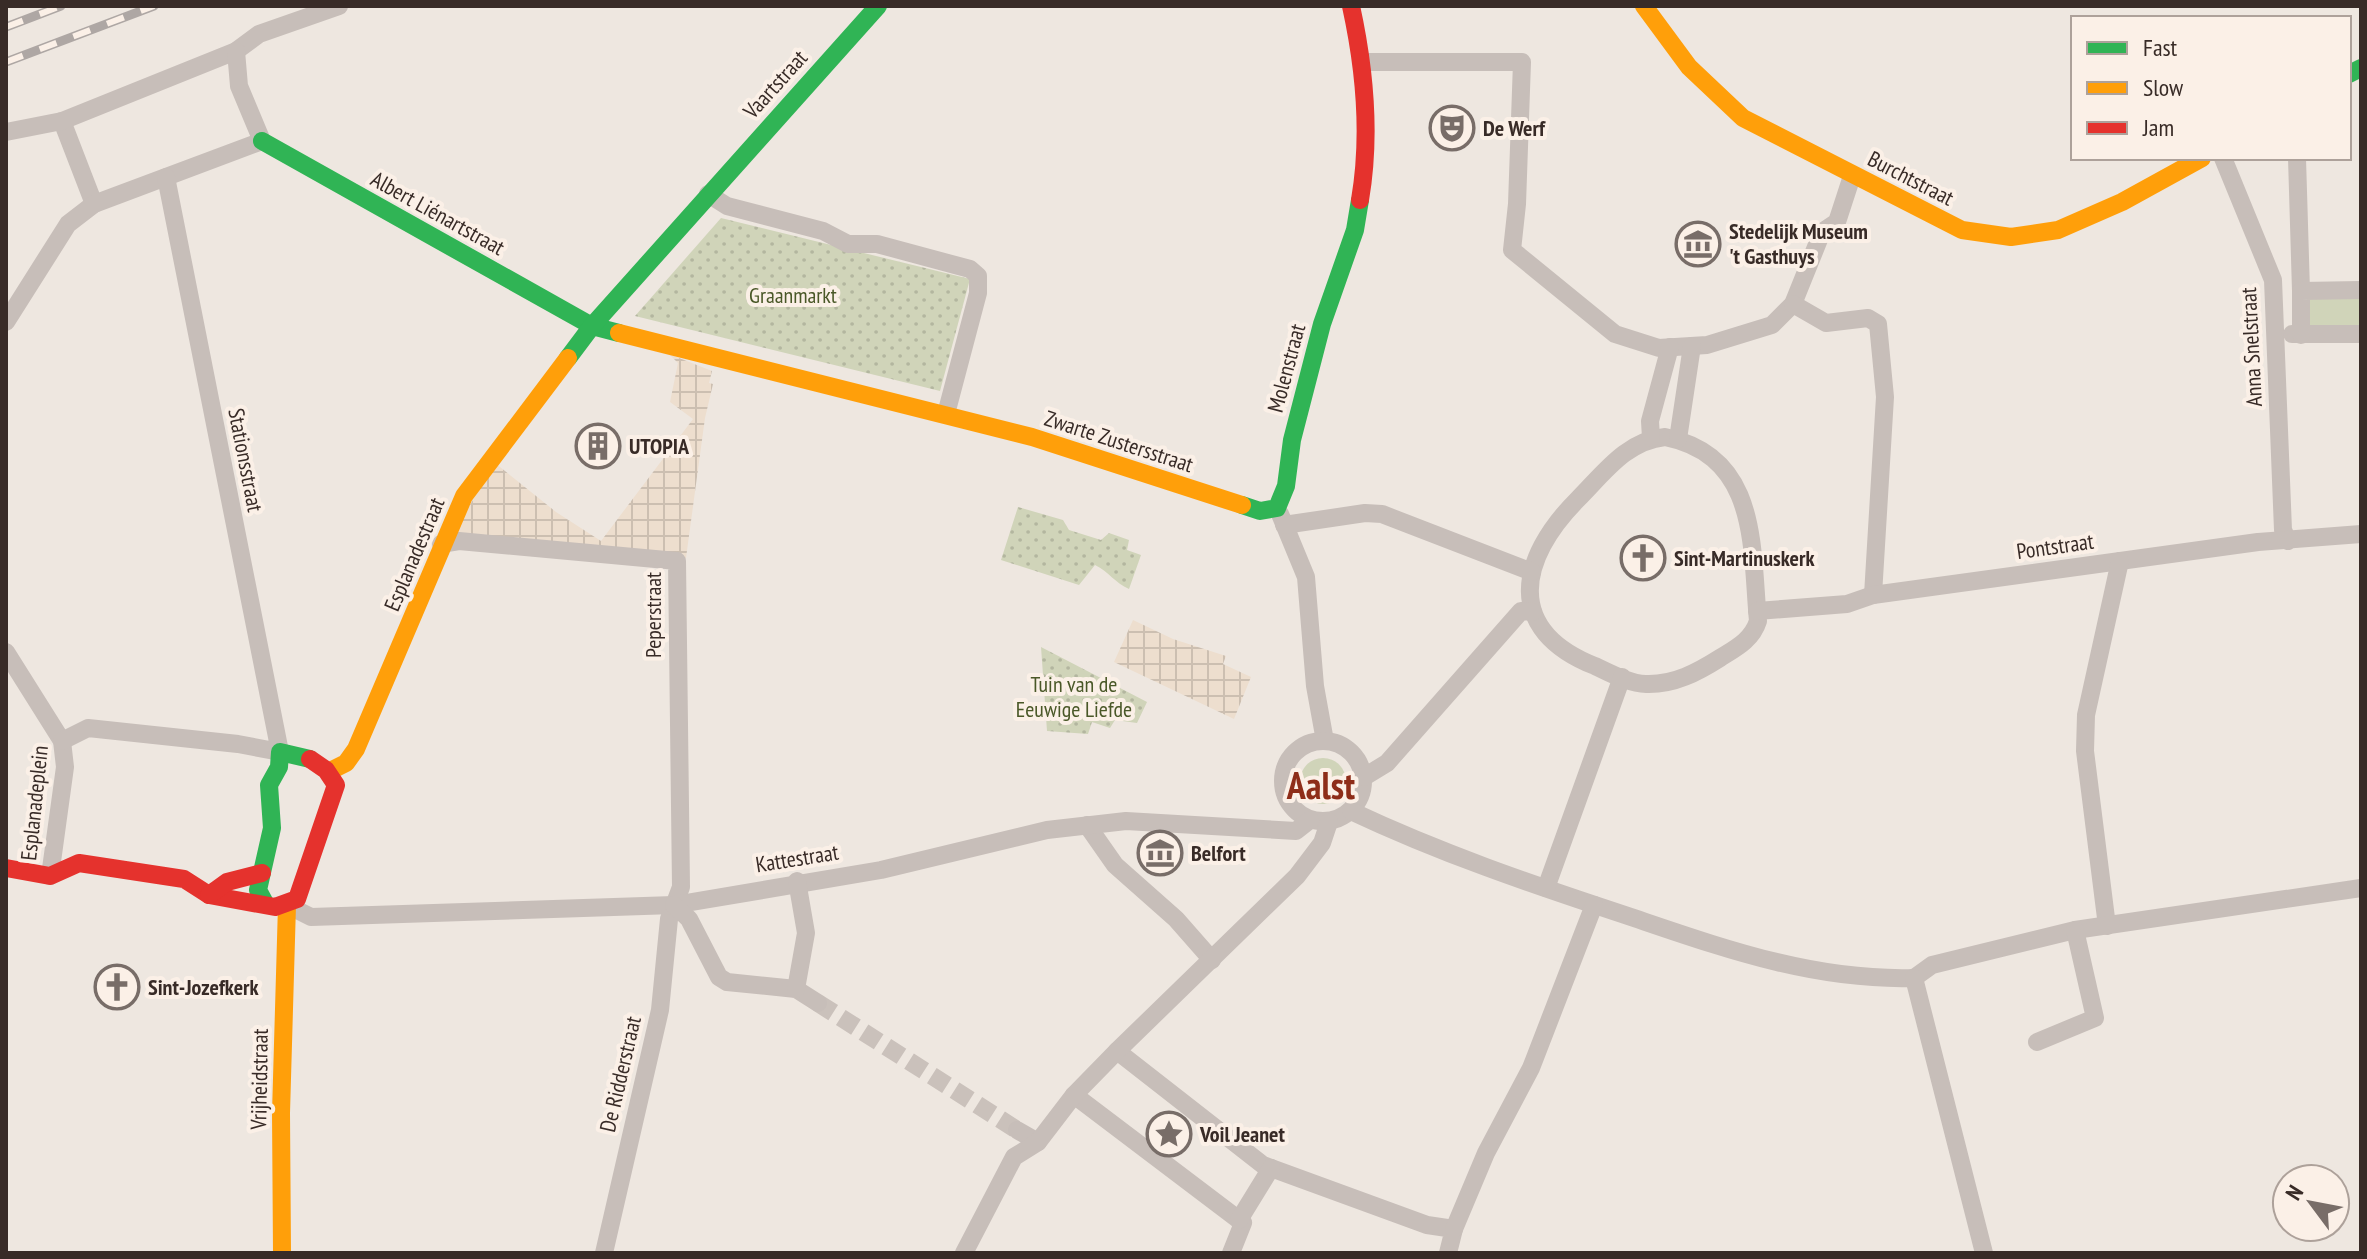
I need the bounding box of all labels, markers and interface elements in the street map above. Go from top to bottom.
legend [2071,16,2351,160]
text: Fast [2143,32,2178,63]
street label: Vaartstraat [736,44,813,125]
text: Slow [2143,72,2184,103]
theatre icon: De Werf [1428,104,1476,152]
text: Jam [2142,112,2174,143]
place label: De Werf [1483,114,1546,142]
street label: Burchtstraat [1863,144,1959,212]
street label: Albert Liénartstraat [366,165,510,261]
place label: Stedelijk Museum 't Gasthuys [1729,217,1868,270]
museum icon: Stedelijk Museum 't Gasthuys [1674,220,1722,268]
park label: Graanmarkt [749,281,837,309]
street label: Anna Snelstraat [2234,287,2268,407]
street label: Molenstraat [1261,321,1311,415]
street label: Zwarte Zustersstraat [1041,404,1197,478]
street label: Stationsstraat [222,406,270,514]
building icon: UTOPIA [574,422,622,470]
place label: UTOPIA [629,432,690,460]
street label: Esplanadestraat [378,493,450,615]
street label: Pontstraat [2015,527,2095,565]
church icon: Sint-Martinuskerk [1619,534,1667,582]
place label: Sint-Martinuskerk [1674,544,1815,572]
street label: Peperstraat [639,572,667,658]
park label: Tuin van de Eeuwige Liefde [1016,670,1132,723]
street label: Esplanadeplein [14,744,54,862]
district label: Aalst [1286,760,1355,809]
museum icon: Belfort [1136,829,1184,877]
street label: Kattestraat [754,838,840,878]
place label: Belfort [1191,839,1246,867]
church icon: Sint-Jozefkerk [93,963,141,1011]
place label: Sint-Jozefkerk [148,973,260,1001]
street label: De Ridderstraat [593,1013,647,1135]
street label: Vrijheidstraat [244,1028,274,1131]
place icon: Voil Jeanet [1145,1110,1193,1158]
place label: Voil Jeanet [1199,1120,1285,1148]
north arrow [2271,1163,2351,1243]
text: N [2279,1180,2309,1205]

